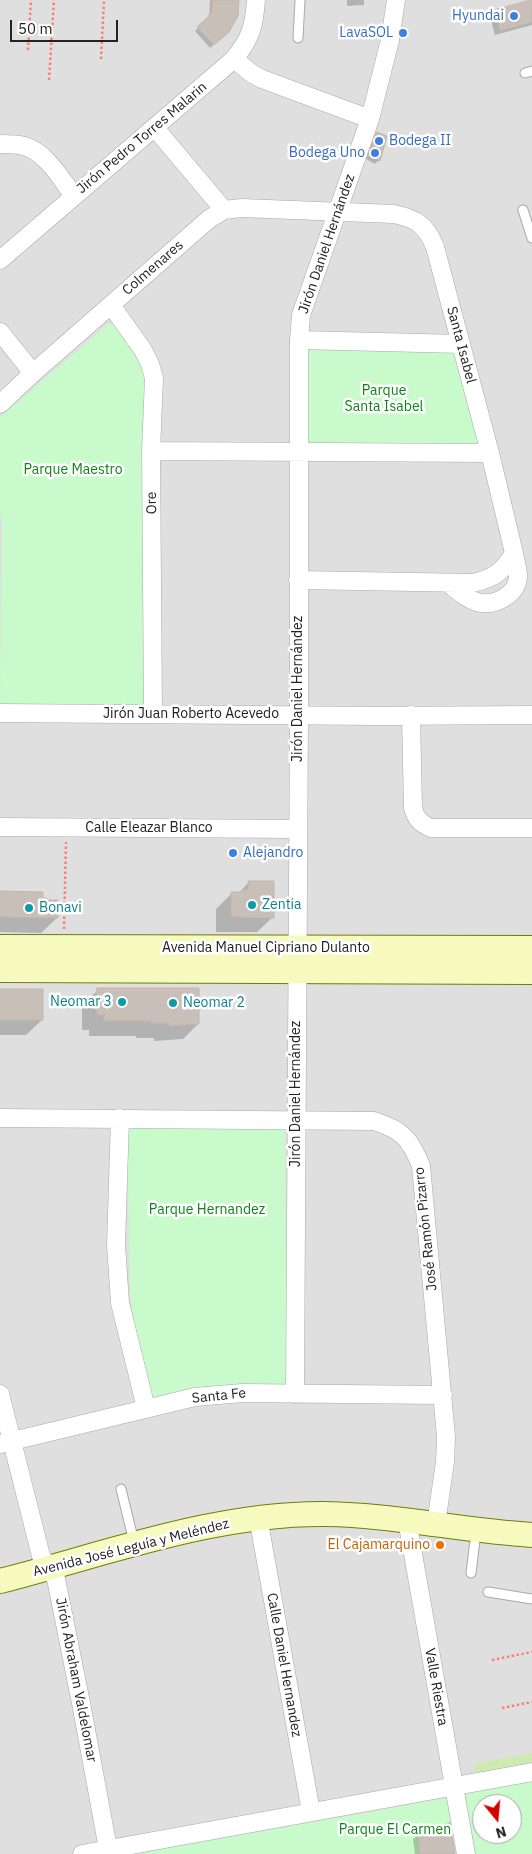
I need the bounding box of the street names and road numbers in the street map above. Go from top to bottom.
street label: Jirón Pedro Torres Malarin [74,79,210,197]
street label: Jirón Daniel Hernández [295,172,359,316]
street label: Colmenares [119,237,187,299]
street label: Santa Isabel [443,305,479,385]
street label: Ore [143,492,161,514]
street label: Jirón Daniel Hernández [290,616,306,762]
street label: Jirón Juan Roberto Acevedo [103,706,279,722]
street label: Calle Eleazar Blanco [85,820,213,836]
street label: Avenida Manuel Cipriano Dulanto [162,940,370,956]
street label: Jirón Daniel Hernández [288,1021,304,1167]
street label: José Ramón Pizarro [411,1166,441,1292]
street label: Santa Fe [191,1385,247,1407]
street label: Avenida José Leguía y Meléndez [31,1515,231,1581]
street label: Calle Daniel Hernandez [263,1592,305,1738]
street label: Jirón Abraham Valdelomar [52,1596,100,1764]
street label: Valle Riestra [421,1647,451,1727]

